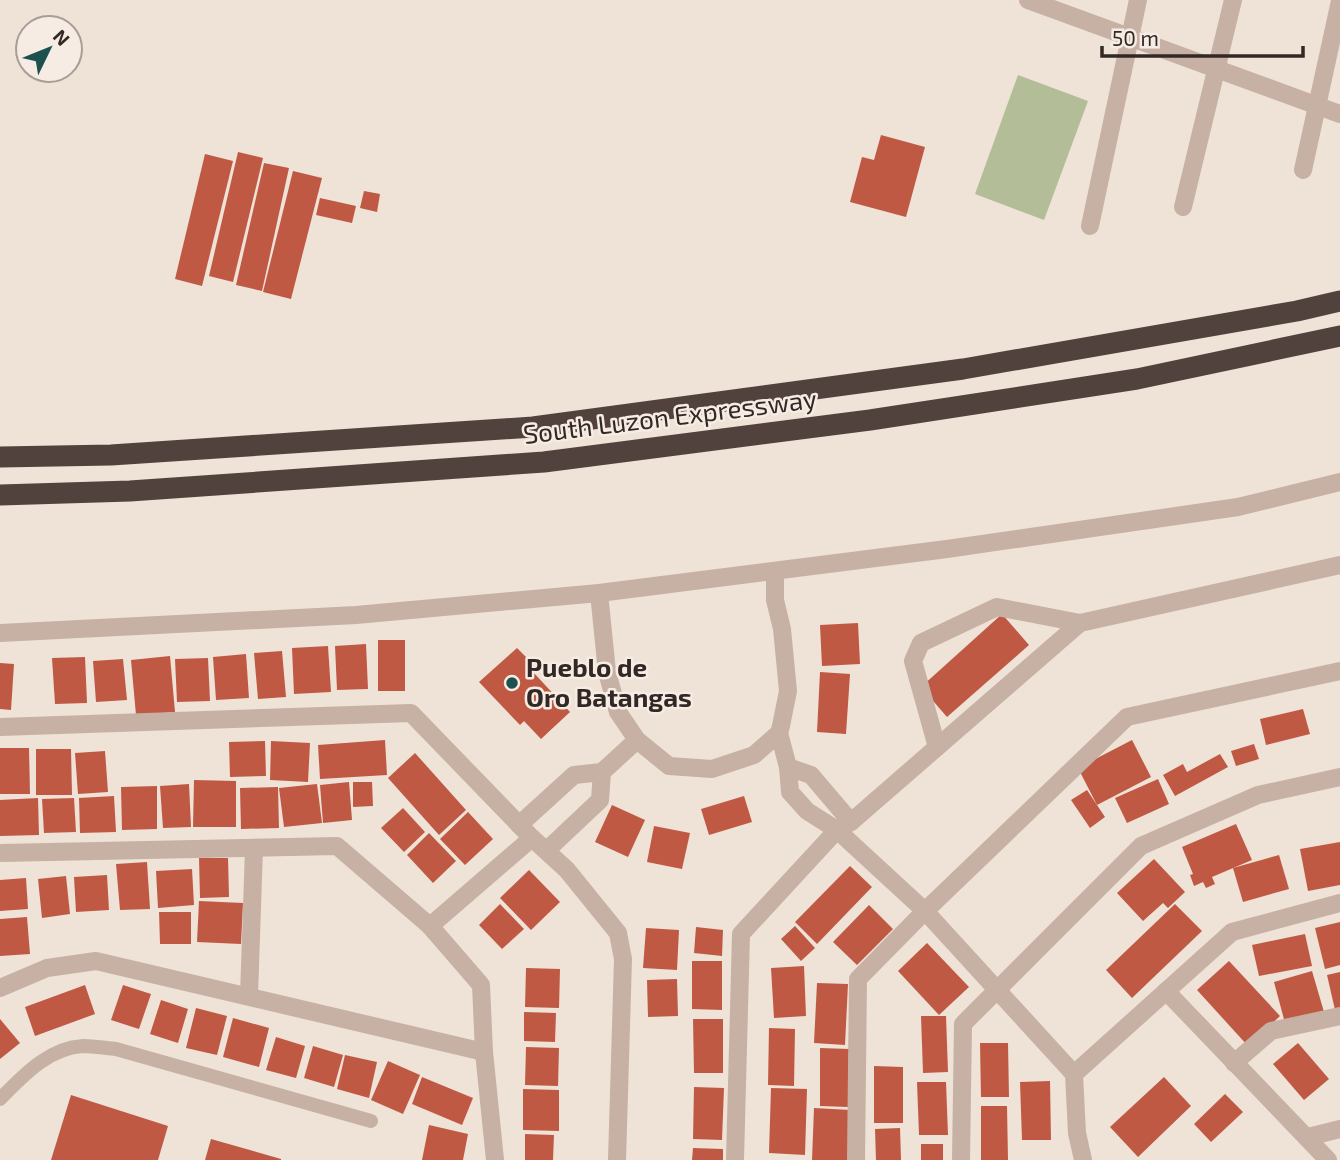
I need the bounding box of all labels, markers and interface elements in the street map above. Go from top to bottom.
north arrow [14,14,84,84]
scale bar [1102,14,1303,58]
text: N [49,24,75,50]
text: 50 m [1112,25,1159,50]
street label: South Luzon Expressway [521,382,818,449]
place label: Pueblo de Oro Batangas [526,651,692,712]
marker: Pueblo de Oro Batangas [504,675,520,691]

